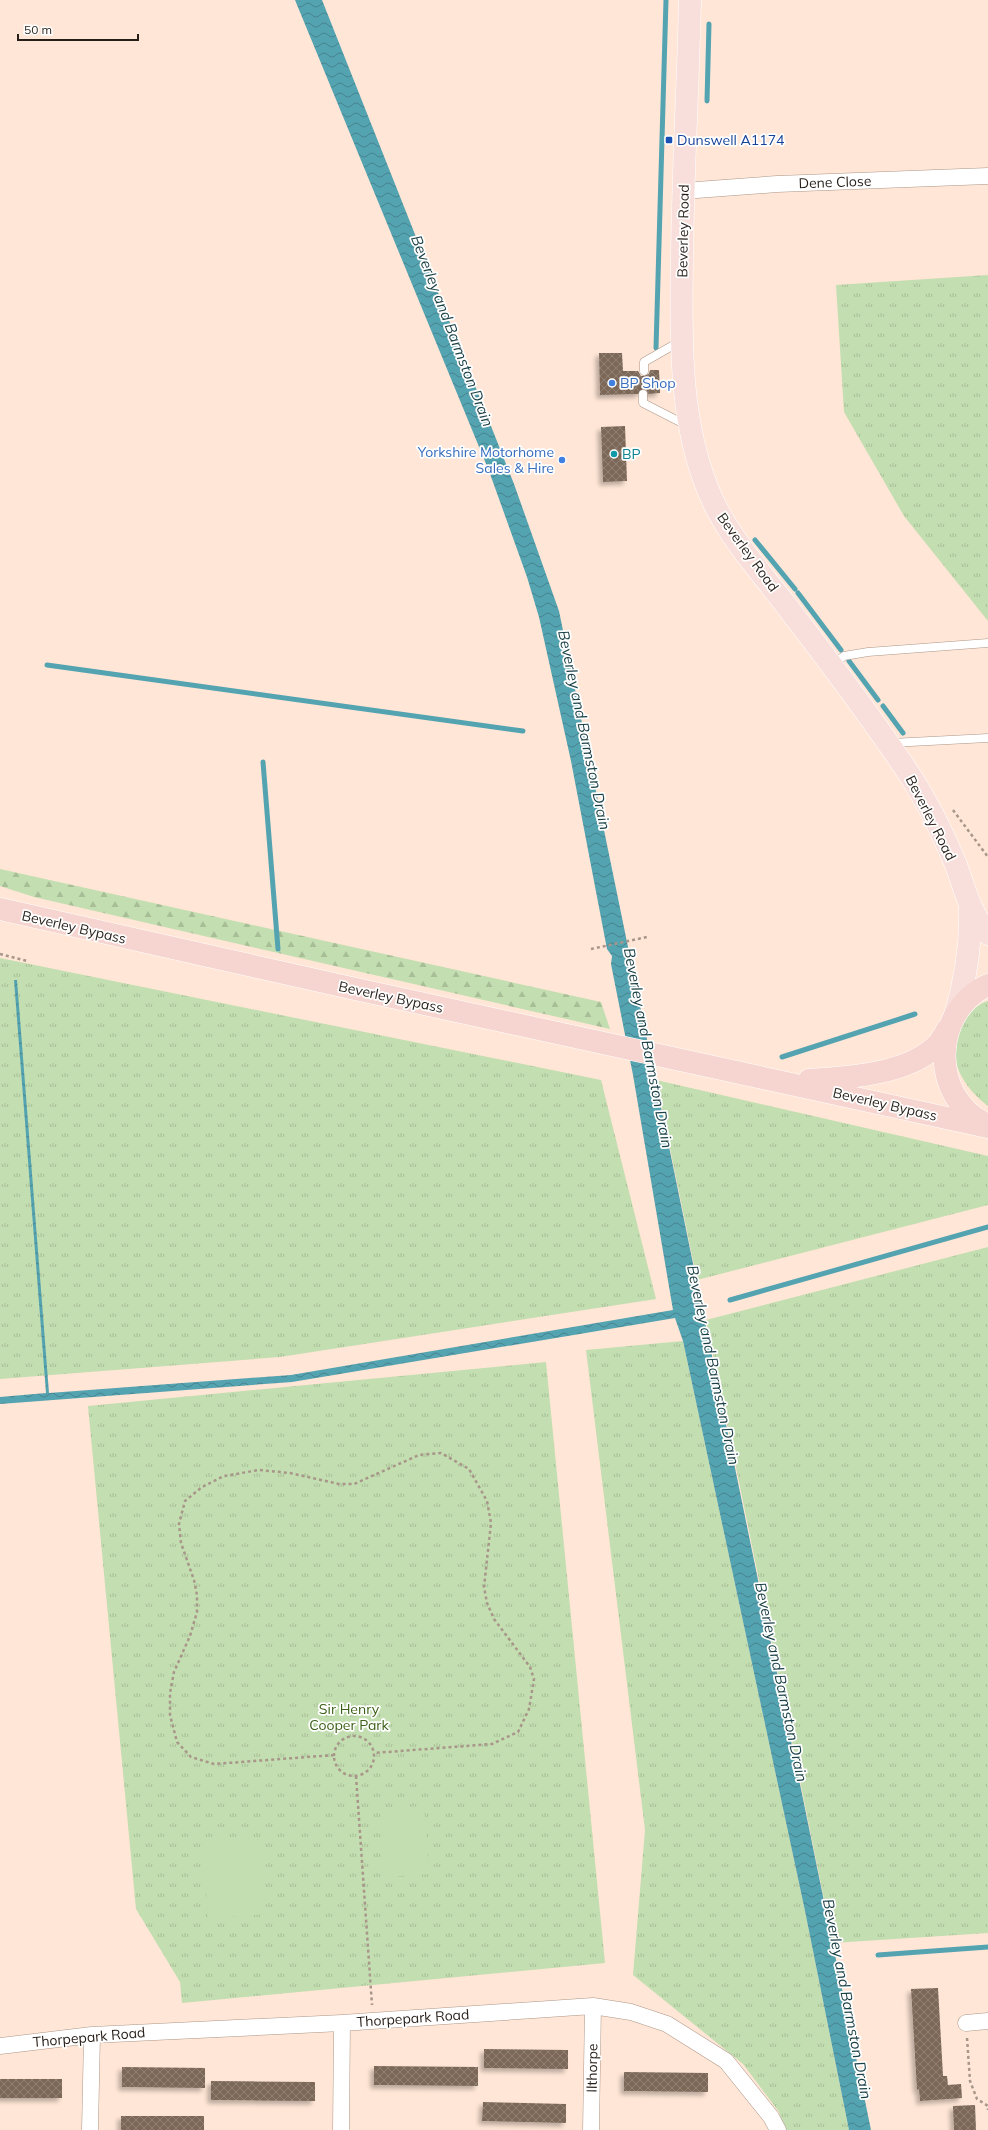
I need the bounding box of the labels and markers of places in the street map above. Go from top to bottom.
place label: Dunswell A1174 [677,131,785,149]
marker: Dunswell A1174 [664,135,674,145]
place label: BP Shop [620,374,676,392]
marker: BP Shop [607,378,617,388]
place label: Yorkshire Motorhome Sales & Hire [417,443,554,477]
place label: BP [622,445,641,463]
marker: BP [609,449,619,459]
marker: Yorkshire Motorhome Sales & Hire [557,455,567,465]

